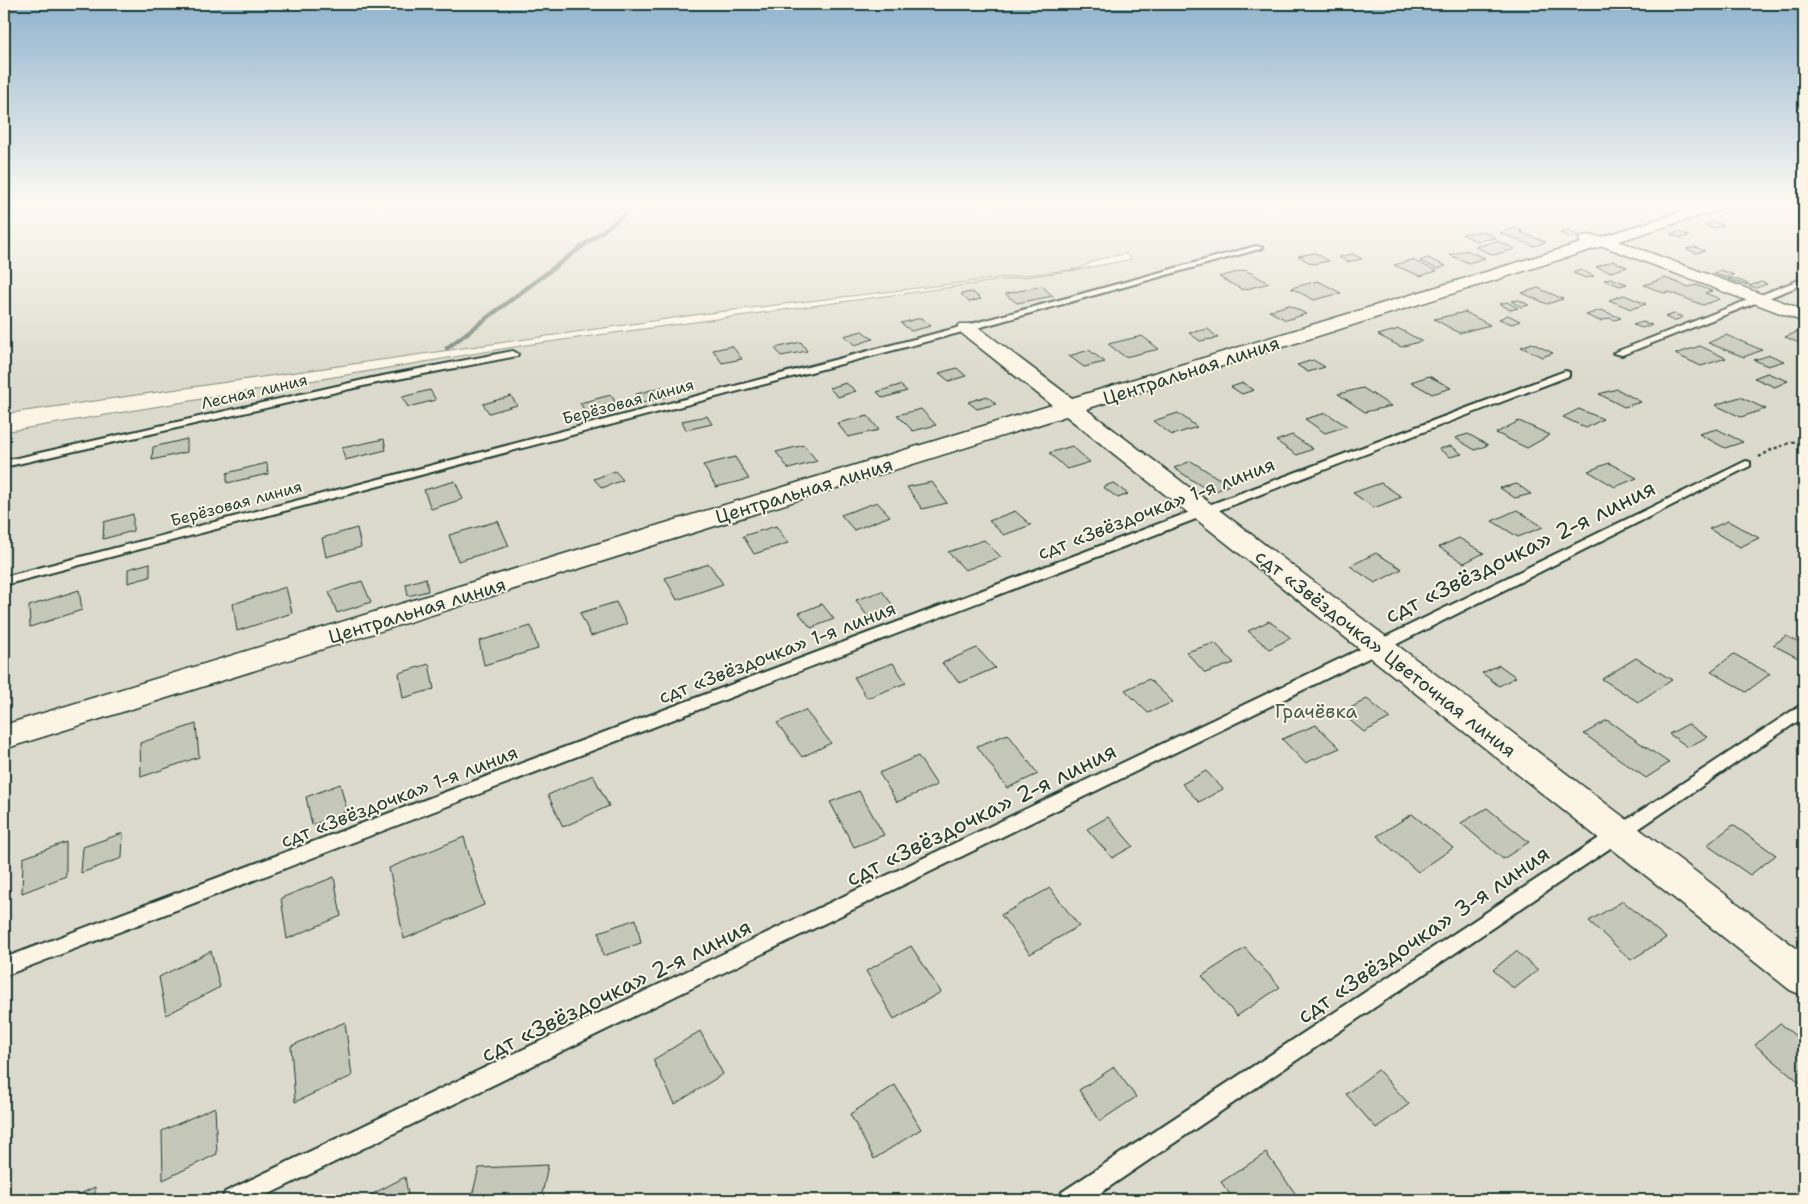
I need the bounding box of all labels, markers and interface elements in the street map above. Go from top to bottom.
street label: Центральная линия [1100,330,1283,411]
street label: Лесная линия [199,369,309,414]
street label: Берёзовая линия [560,374,696,429]
street label: Центральная линия [712,452,896,529]
street label: сдт «Звёздочка» 1-я линия [1034,452,1278,565]
street label: сдт «Звёздочка» 2-я линия [1380,473,1660,630]
street label: Берёзовая линия [168,476,304,531]
street label: сдт «Звёздочка» Цветочная линия [1250,544,1521,763]
street label: Центральная линия [325,572,509,649]
street label: сдт «Звёздочка» 1-я линия [655,596,899,709]
park label: Грачёвка [1275,699,1358,724]
street label: сдт «Звёздочка» 2-я линия [841,736,1121,893]
street label: сдт «Звёздочка» 1-я линия [277,740,521,853]
street label: сдт «Звёздочка» 3-я линия [1291,839,1555,1030]
street label: сдт «Звёздочка» 2-я линия [476,912,756,1069]

